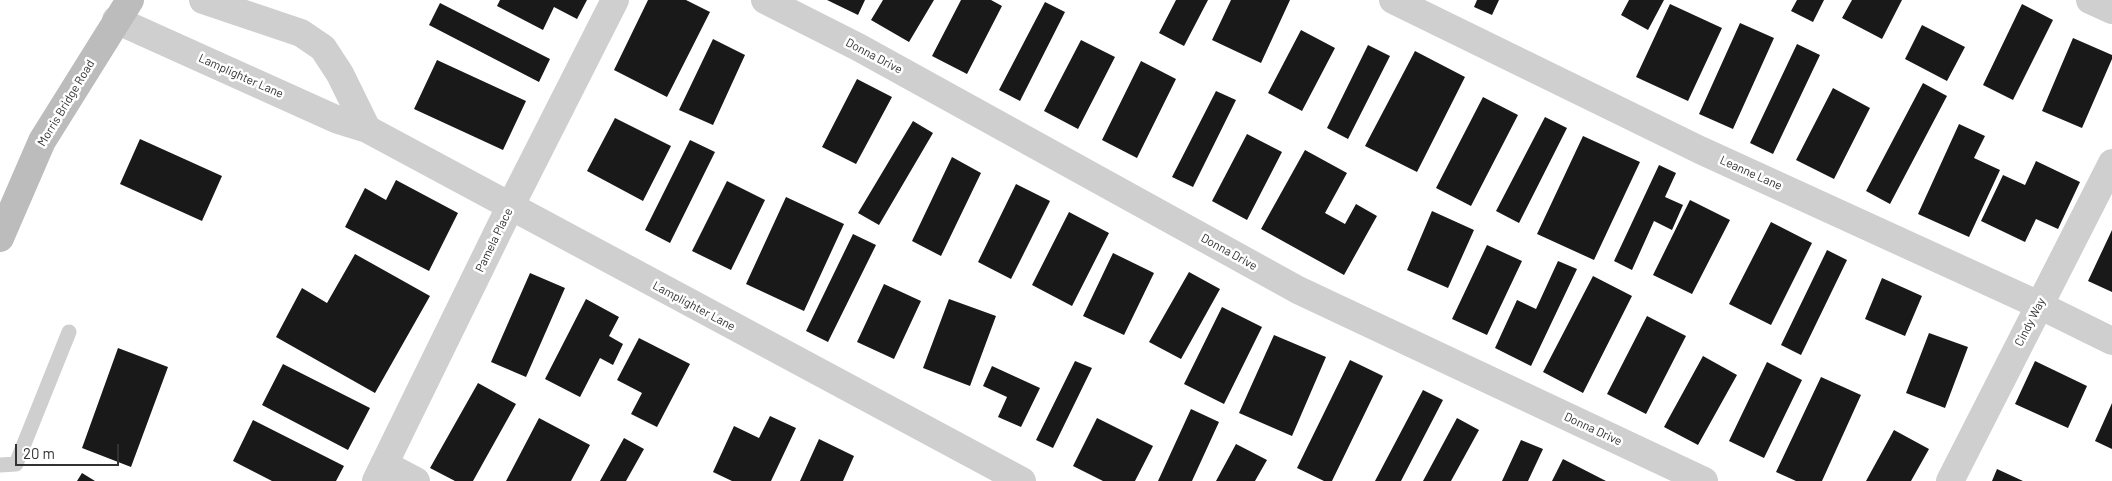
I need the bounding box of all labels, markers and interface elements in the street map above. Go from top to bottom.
street label: Donna Drive [843,35,905,77]
street label: Lamplighter Lane [196,51,286,101]
street label: Morris Bridge Road [35,57,97,149]
street label: Leanne Lane [1718,153,1784,193]
street label: Pamela Place [472,206,516,274]
street label: Donna Drive [1198,231,1260,273]
street label: Lamplighter Lane [650,278,738,334]
street label: Cindy Way [2012,295,2048,349]
street label: Donna Drive [1562,409,1624,449]
scale bar [18,434,121,466]
text: 20 m [23,444,55,462]

